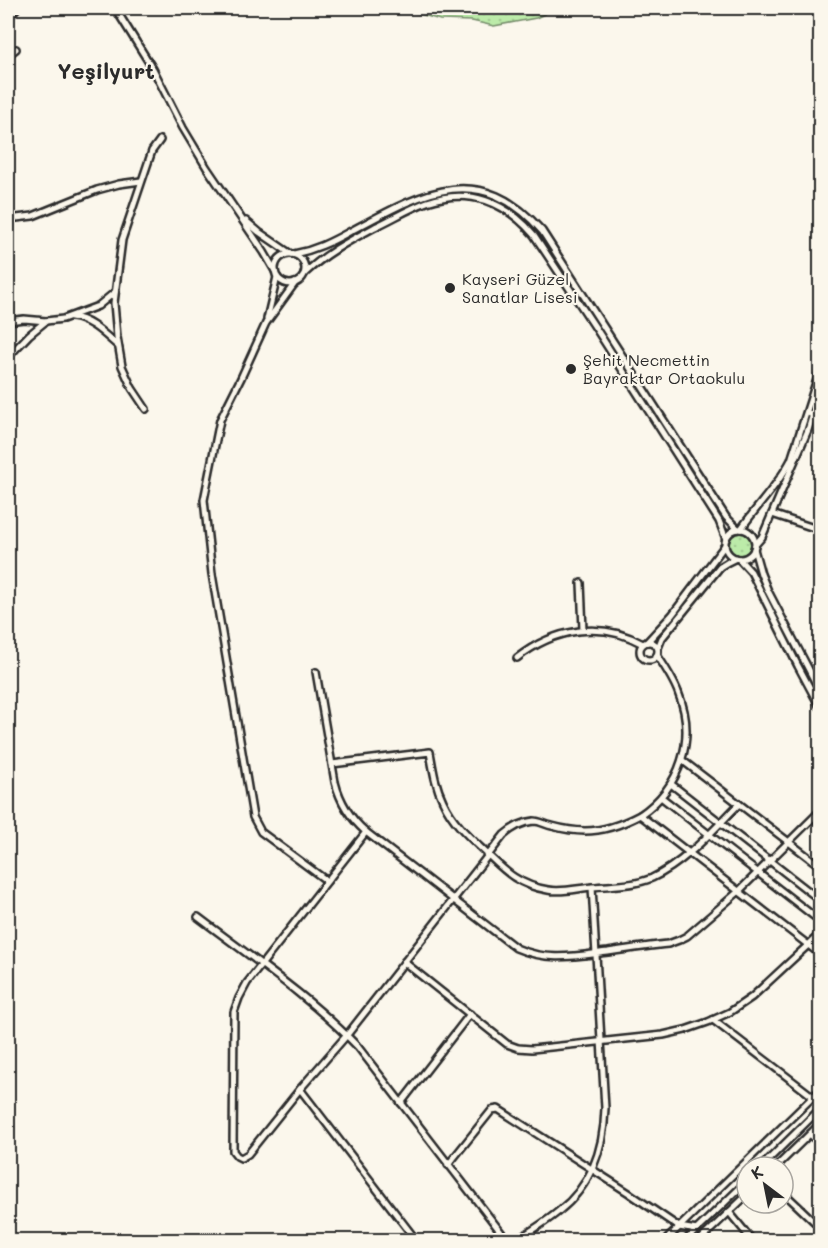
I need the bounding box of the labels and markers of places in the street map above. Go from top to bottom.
place label: Kayseri Güzel Sanatlar Lisesi [462,268,578,307]
marker: Kayseri Güzel Sanatlar Lisesi [443,281,457,295]
place label: Şehit Necmettin Bayraktar Ortaokulu [583,349,745,388]
marker: Şehit Necmettin Bayraktar Ortaokulu [564,362,578,376]

